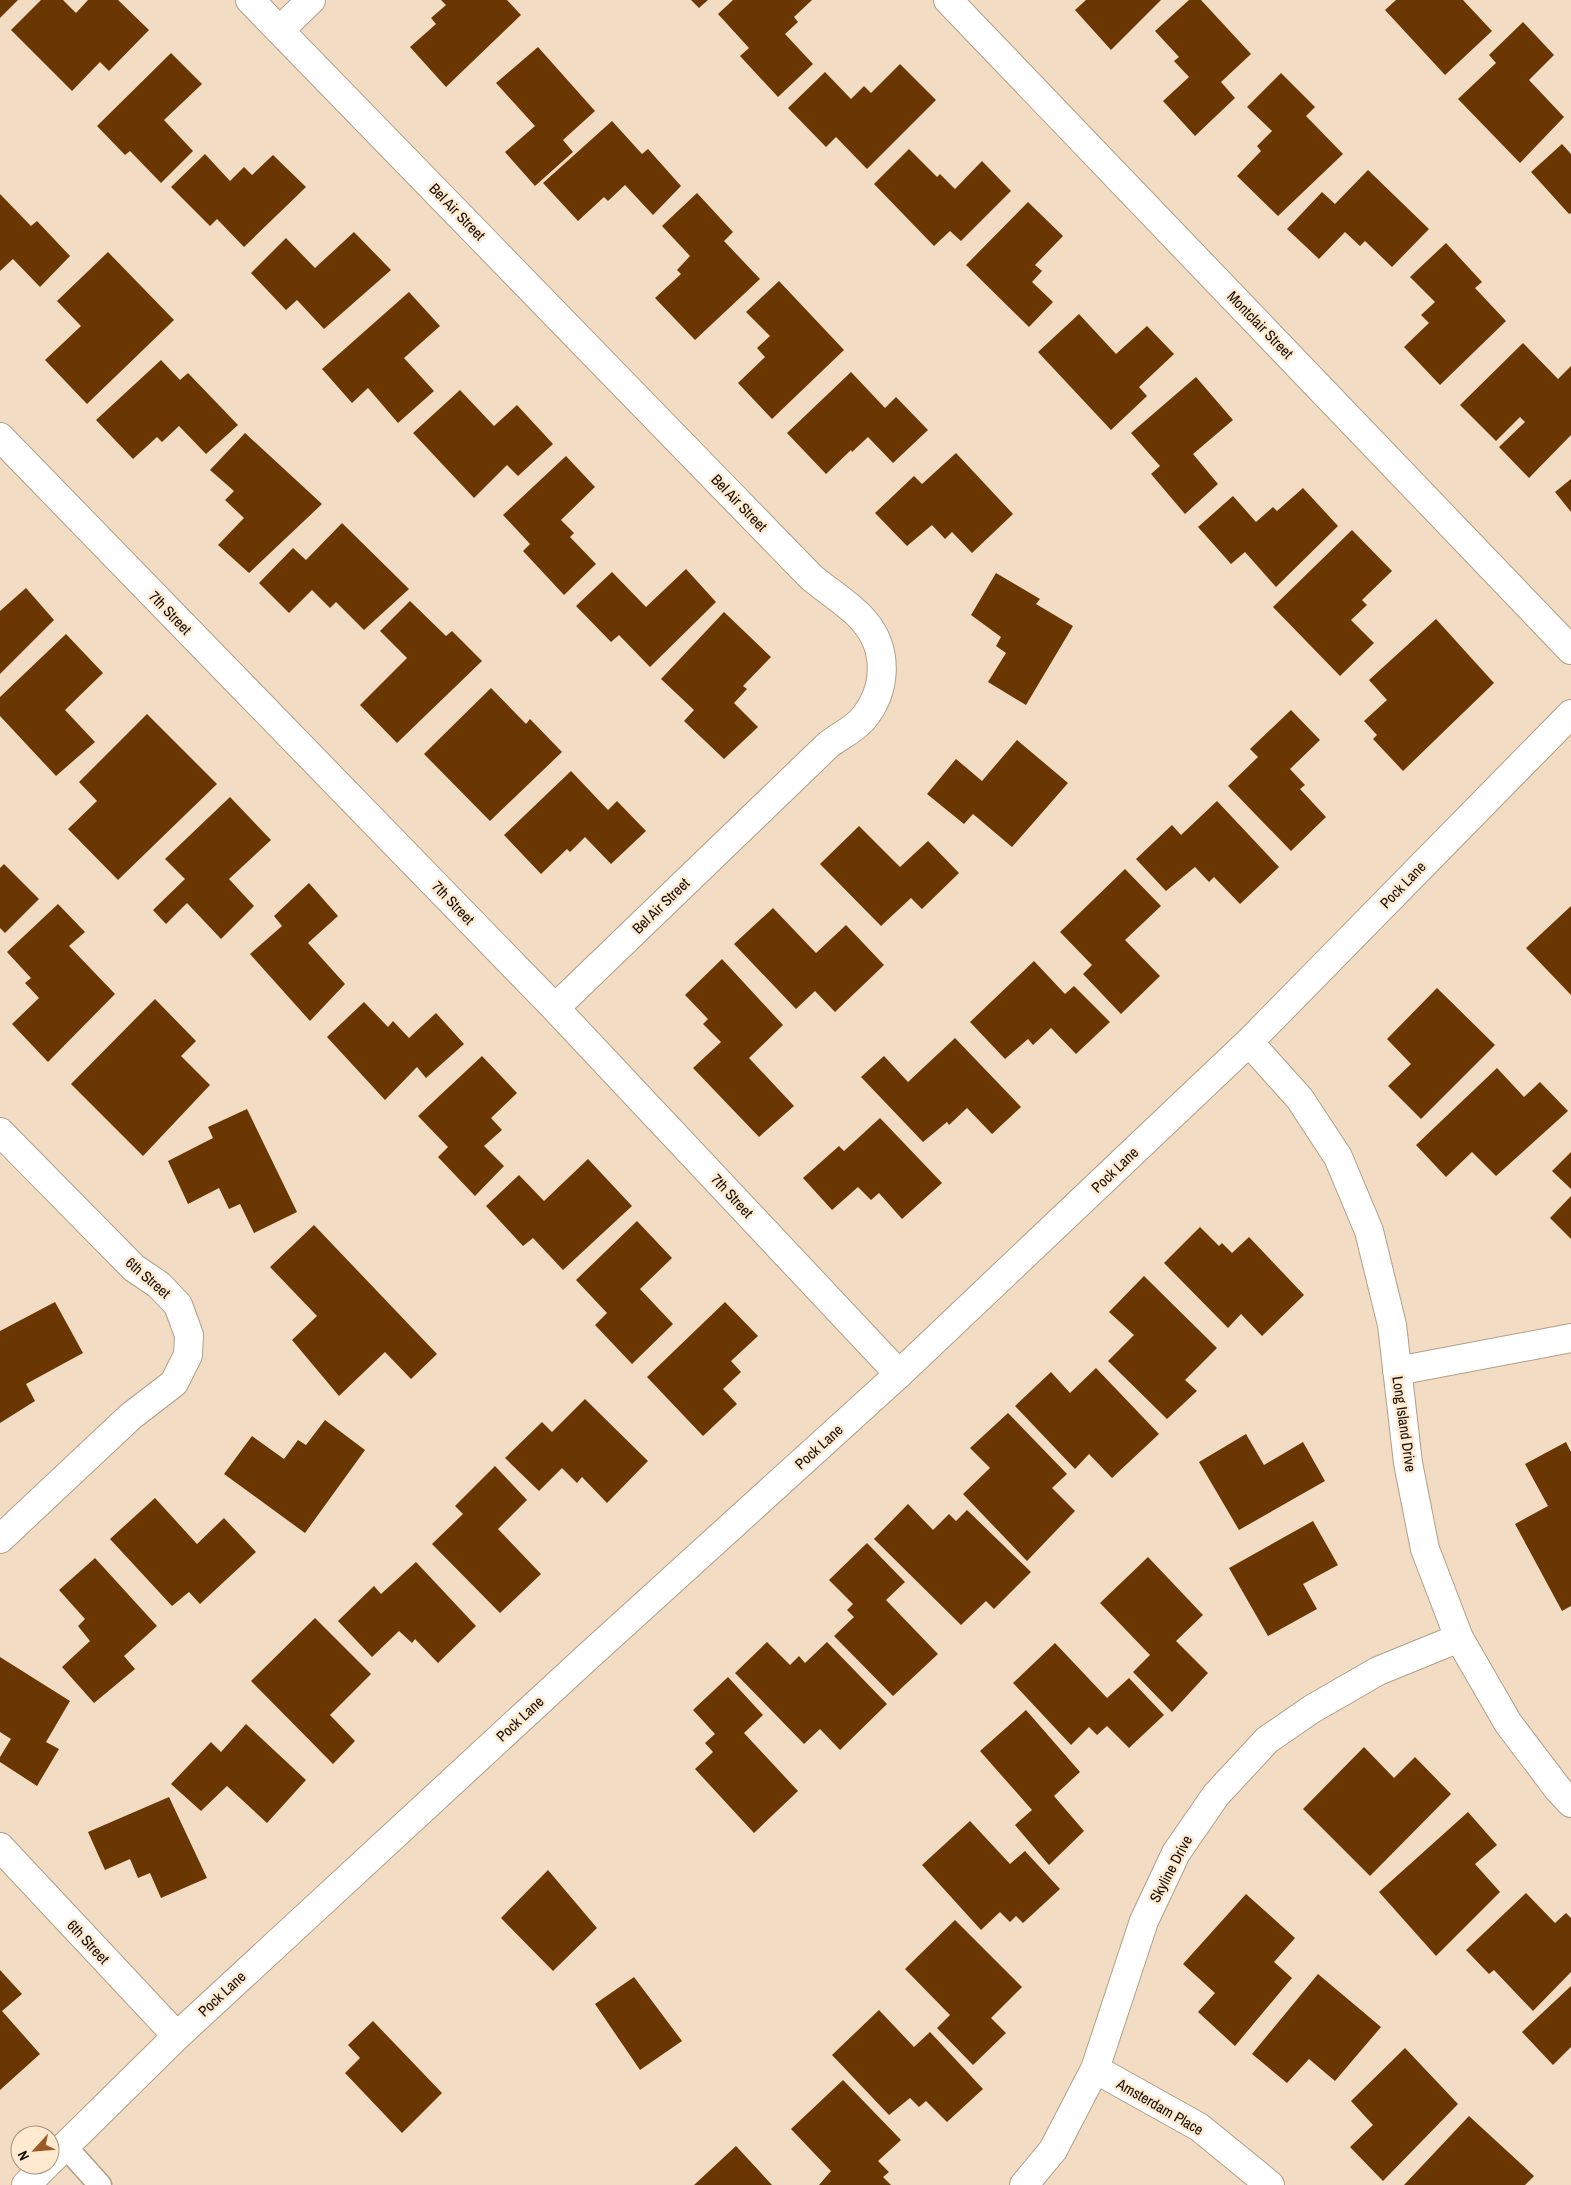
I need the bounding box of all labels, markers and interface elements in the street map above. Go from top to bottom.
street label: Bel Air Street [425,178,490,245]
street label: Montclair Street [1223,286,1298,364]
street label: Bel Air Street [707,469,772,536]
street label: 7th Street [144,586,197,640]
street label: Pock Lane [1375,856,1430,913]
street label: Bel Air Street [627,873,694,938]
street label: 7th Street [427,876,480,930]
street label: Pock Lane [1086,1142,1143,1197]
street label: 7th Street [706,1169,759,1223]
street label: 6th Street [121,1252,176,1303]
street label: Long Island Drive [1387,1375,1422,1473]
street label: Pock Lane [790,1419,847,1474]
street label: Pock Lane [491,1691,548,1746]
street label: Skyline Drive [1144,1831,1197,1906]
street label: 6th Street [62,1915,115,1969]
street label: Pock Lane [193,1966,250,2021]
street label: Amsterdam Place [1112,2073,1208,2140]
north arrow [10,2125,60,2175]
text: N [13,2148,33,2163]

